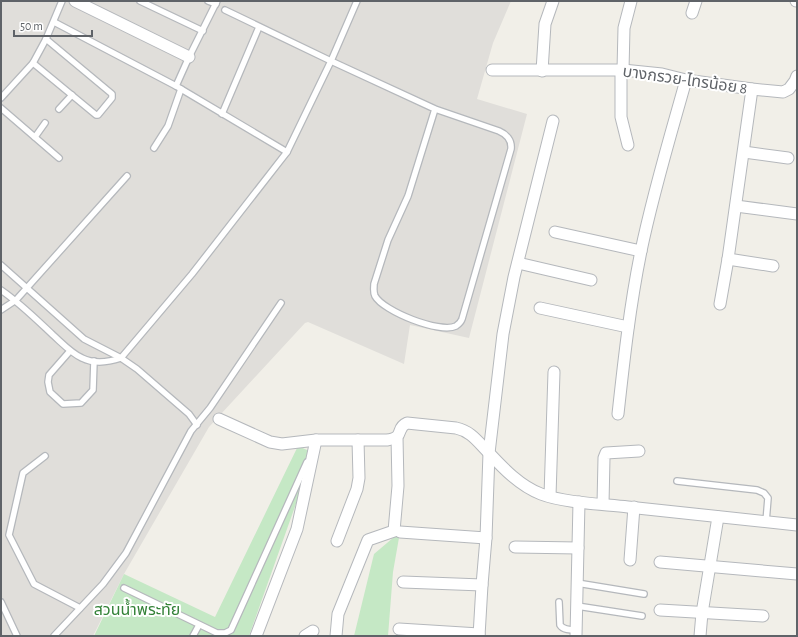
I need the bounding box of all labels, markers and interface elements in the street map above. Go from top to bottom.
scale bar [14,12,92,38]
text: 50 m [20,20,43,32]
street label: บางกรวย-ไทรน้อย 8 [622,63,748,97]
park label: สวนน้ำพระทัย [94,598,180,618]

